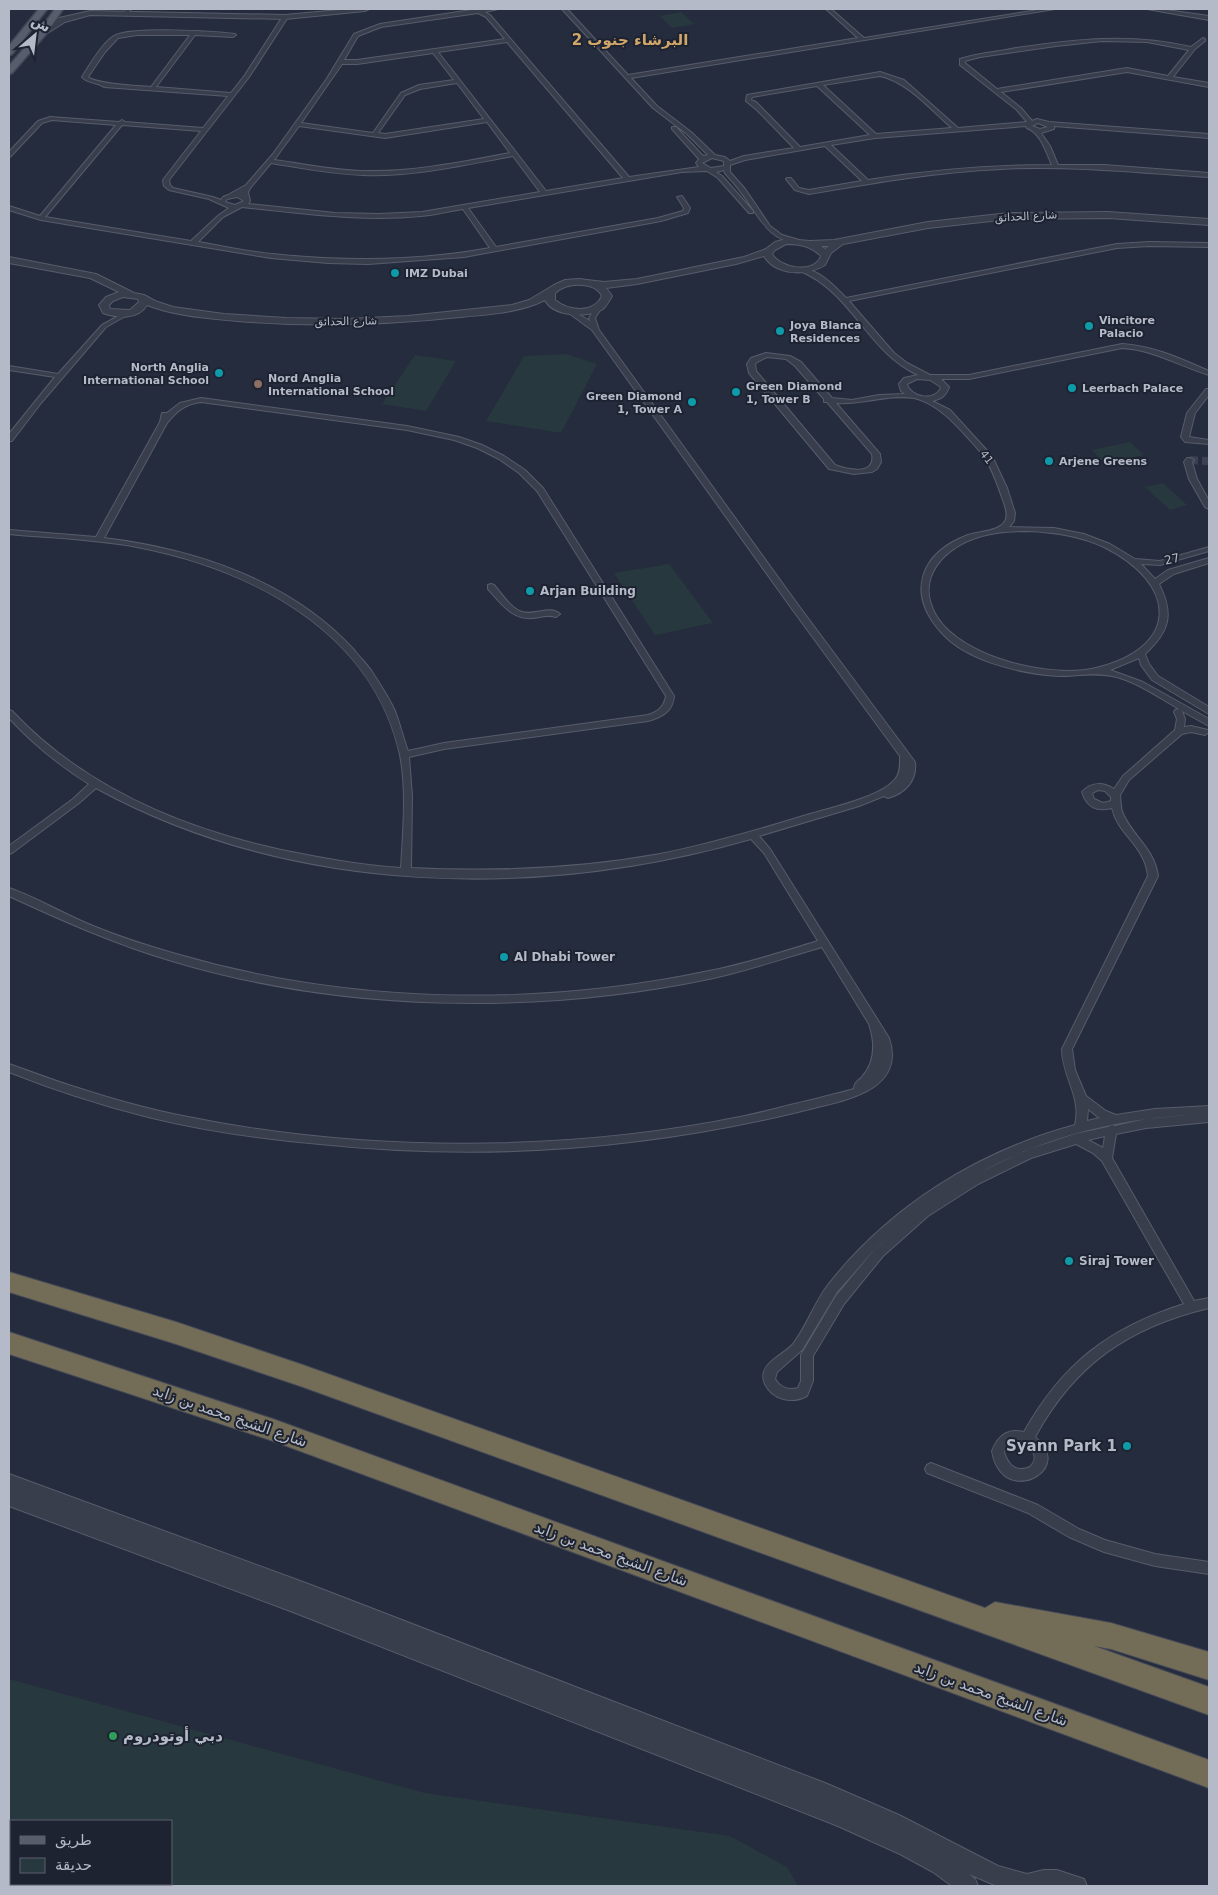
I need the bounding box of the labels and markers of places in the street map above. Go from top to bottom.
marker: IMZ Dubai [389,267,401,279]
place label: IMZ Dubai [405,267,468,280]
place label: Vincitore Palacio [1099,314,1155,340]
place label: Joya Blanca Residences [789,319,861,345]
marker: Vincitore Palacio [1083,320,1095,332]
marker: Joya Blanca Residences [774,325,786,337]
place label: North Anglia International School [83,361,209,387]
marker: North Anglia International School [213,367,225,379]
place label: Nord Anglia International School [268,372,394,398]
marker: Nord Anglia International School [252,378,264,390]
place label: Green Diamond 1, Tower B [746,380,842,406]
marker: Leerbach Palace [1066,382,1078,394]
place label: Leerbach Palace [1082,382,1183,395]
marker: Green Diamond 1, Tower B [730,386,742,398]
place label: Green Diamond 1, Tower A [586,390,682,416]
marker: Green Diamond 1, Tower A [686,396,698,408]
marker: Arjene Greens [1043,455,1055,467]
place label: Arjene Greens [1059,455,1147,468]
place label: Arjan Building [540,584,636,598]
marker: Arjan Building [524,585,536,597]
place label: Al Dhabi Tower [514,950,615,964]
marker: Al Dhabi Tower [498,951,510,963]
place label: Siraj Tower [1079,1254,1154,1268]
marker: Siraj Tower [1063,1255,1075,1267]
place label: Syann Park 1 [1006,1437,1117,1455]
marker: Syann Park 1 [1121,1440,1133,1452]
place label: دبي أوتودروم [123,1726,223,1745]
marker: دبي أوتودروم [107,1730,119,1742]

